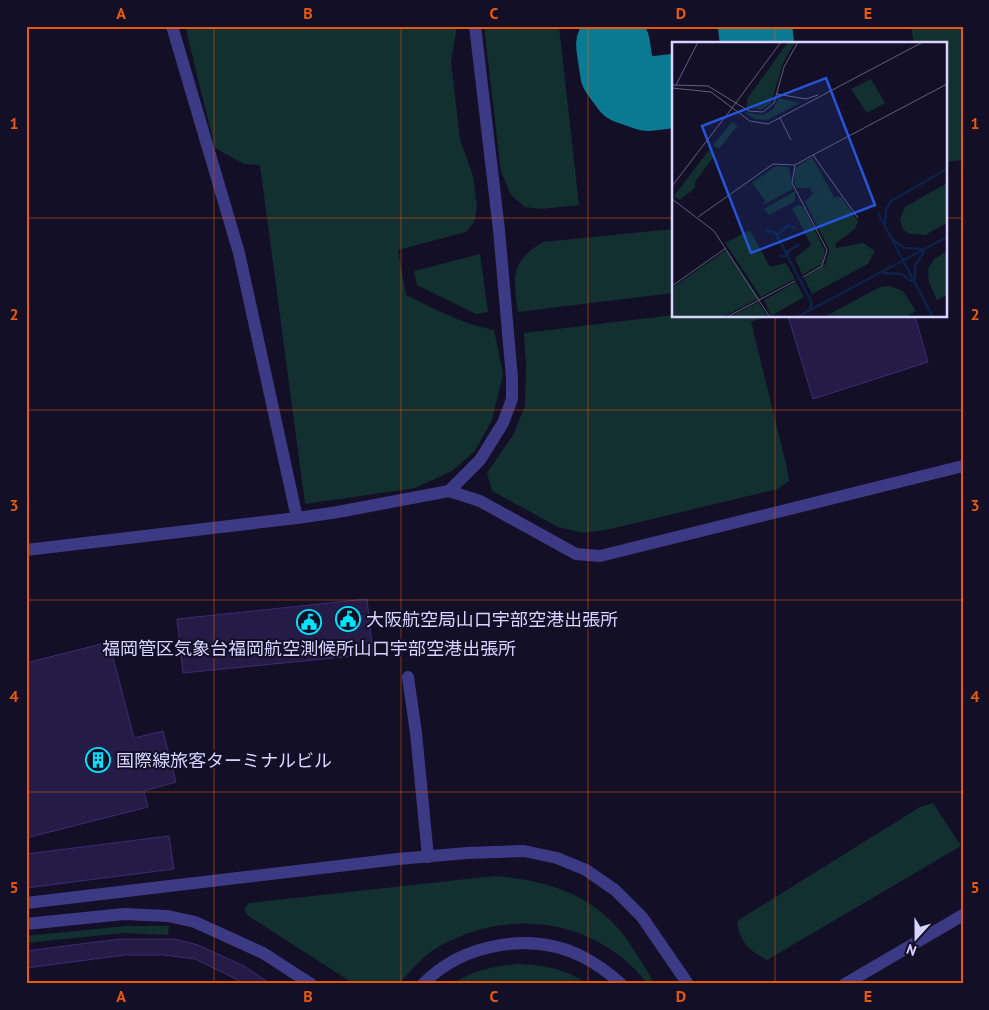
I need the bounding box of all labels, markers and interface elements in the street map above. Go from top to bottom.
text: A [116,3,126,23]
text: B [303,3,313,23]
text: C [490,3,499,23]
text: D [676,3,686,23]
text: E [864,3,872,23]
inset map [672,42,946,318]
text: 1 [9,113,19,133]
text: 1 [970,113,980,133]
text: 2 [9,304,19,324]
text: 2 [970,304,980,324]
text: 3 [9,495,19,515]
text: 3 [970,495,980,515]
public building icon: 大阪航空局山口宇部空港出張所 [335,606,361,632]
place label: 大阪航空局山口宇部空港出張所 [366,608,618,631]
public building icon: 福岡管区気象台福岡航空測候所山口宇部空港出張所 [296,609,322,635]
place label: 福岡管区気象台福岡航空測候所山口宇部空港出張所 [102,637,516,660]
text: 4 [9,686,19,706]
text: 4 [970,686,980,706]
building icon: 国際線旅客ターミナルビル [85,747,111,773]
place label: 国際線旅客ターミナルビル [116,749,332,772]
text: 5 [9,877,19,897]
text: 5 [970,877,980,897]
north arrow [892,912,942,962]
text: N [904,940,919,960]
text: A [116,986,126,1006]
text: B [303,986,313,1006]
text: C [490,986,499,1006]
text: D [676,986,686,1006]
text: E [864,986,872,1006]

